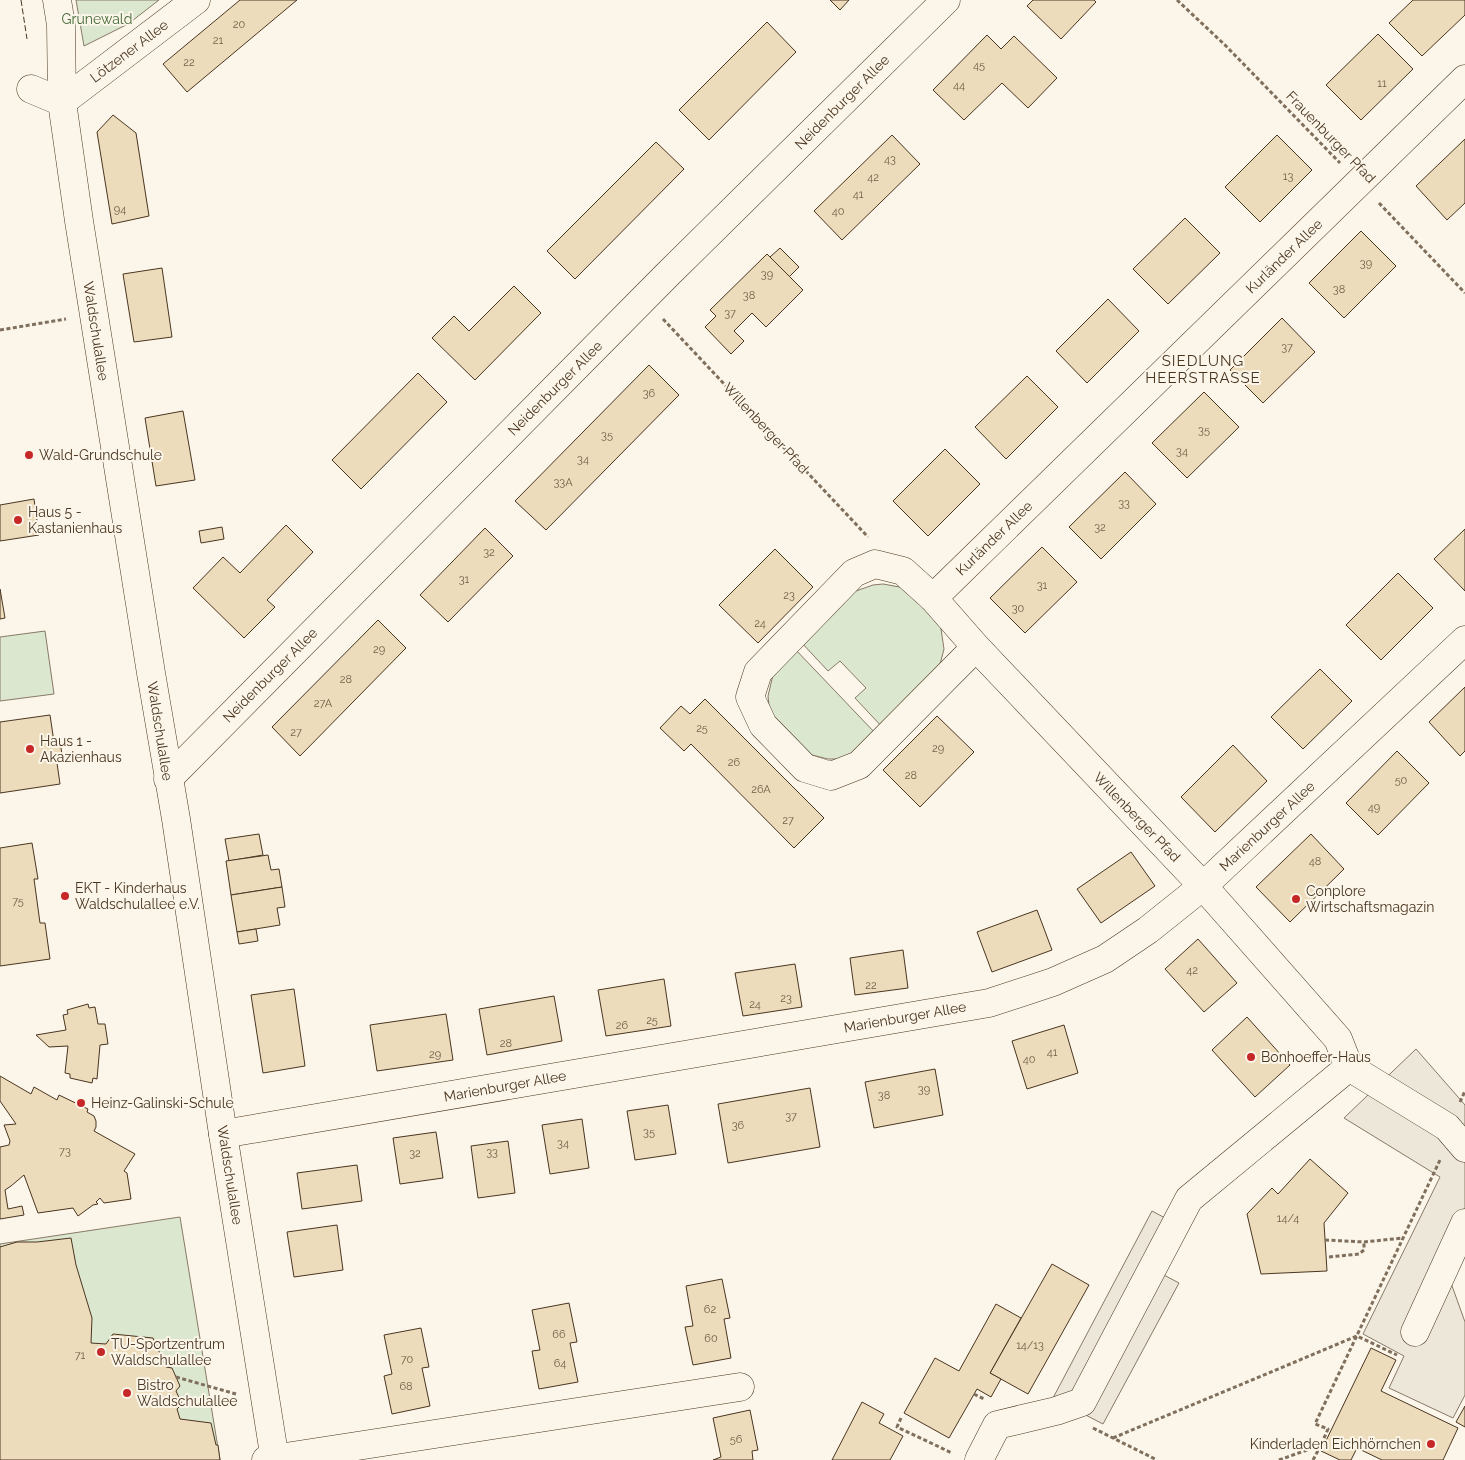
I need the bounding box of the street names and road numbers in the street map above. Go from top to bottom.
street label: Lötzener Allee [87,16,171,86]
street label: Neidenburger Allee [791,51,893,153]
street label: Frauenburger Pfad [1283,88,1379,186]
street label: Kurländer Allee [1243,216,1325,296]
street label: Waldschulallee [80,280,112,382]
street label: Neidenburger Allee [504,337,606,439]
street label: Willenberger Pfad [720,379,812,477]
street label: Kurländer Allee [953,498,1035,578]
street label: Neidenburger Allee [219,624,321,726]
street label: Waldschulallee [144,680,176,782]
street label: Willenberger Pfad [1090,769,1184,865]
street label: Marienburger Allee [1216,778,1318,874]
street label: Marienburger Allee [843,998,967,1036]
street label: Marienburger Allee [443,1067,567,1105]
street label: Waldschulallee [214,1124,246,1226]

